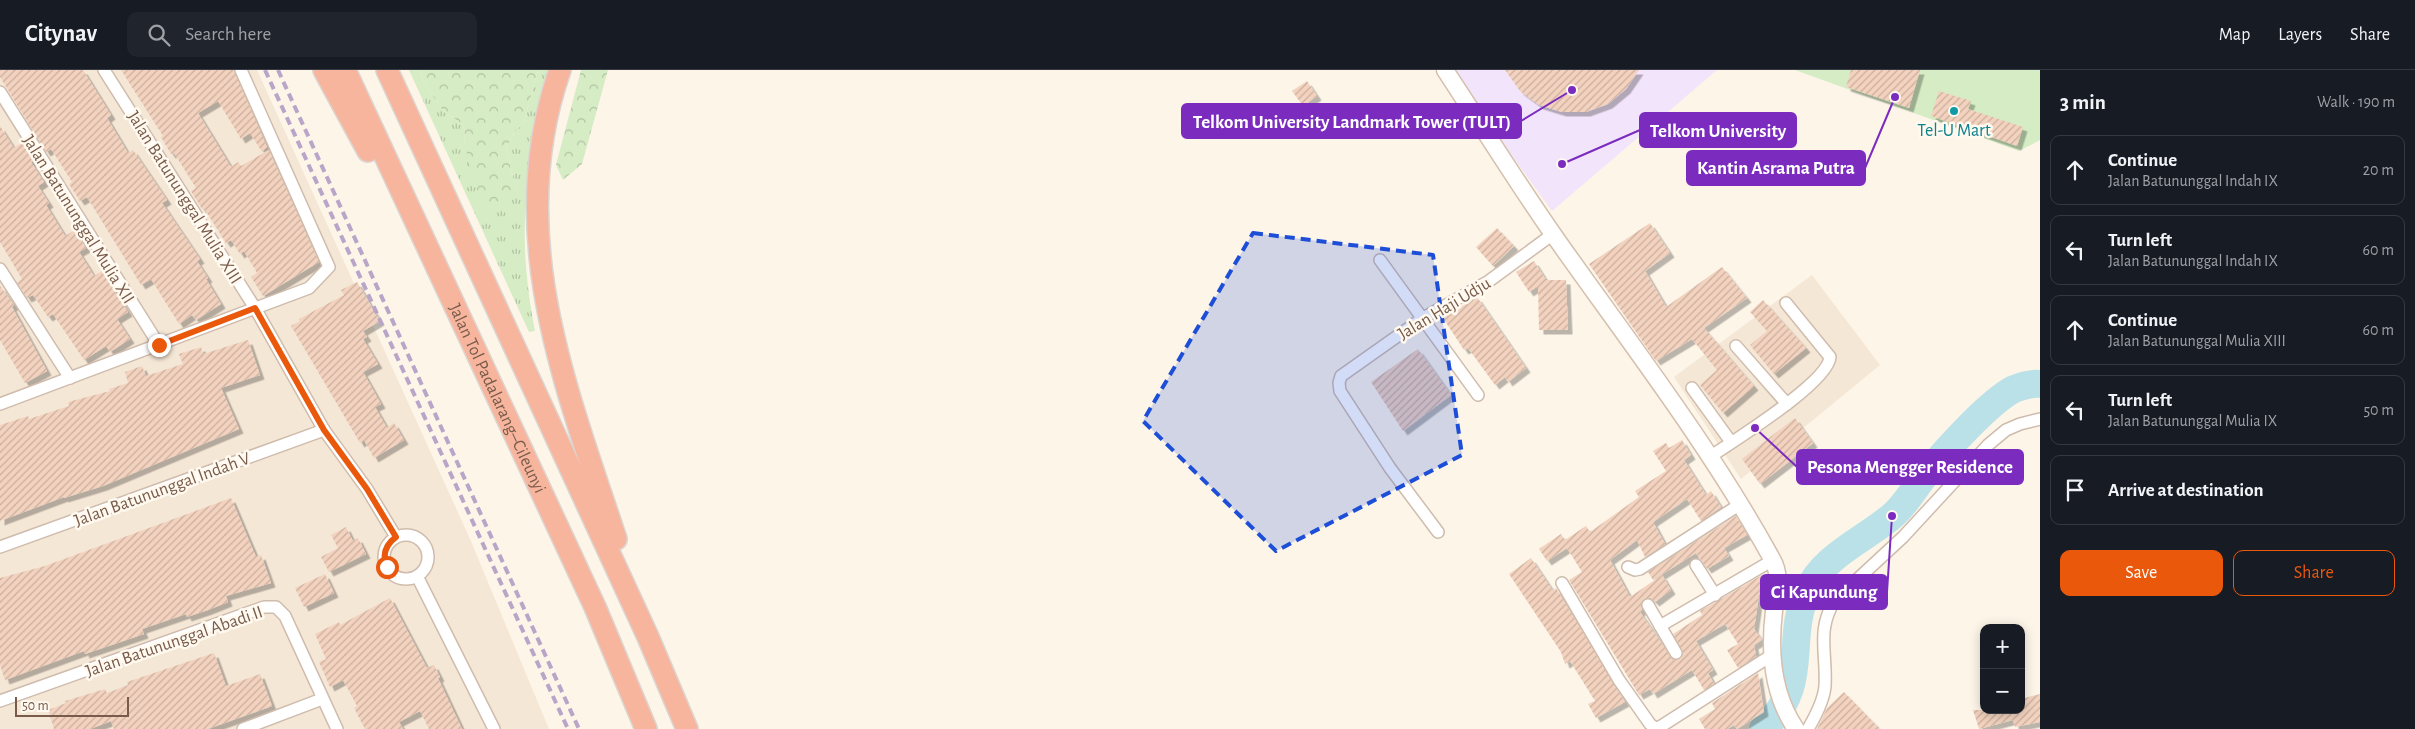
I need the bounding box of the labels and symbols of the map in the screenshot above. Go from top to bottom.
callout: Telkom University Landmark Tower (TULT) [1182,104,1521,138]
marker: Tel-U Mart [1948,105,1960,117]
street label: Jalan Batununggal Mulia XIII [124,108,245,287]
text: Telkom University Landmark Tower (TULT) [1193,113,1511,132]
callout: Telkom University [1640,113,1796,147]
text: Telkom University [1650,122,1787,141]
place label: Tel-U Mart [1917,122,1991,140]
street label: Jalan Batununggal Mulia XII [19,132,137,307]
callout: Kantin Asrama Putra [1687,151,1865,185]
text: Kantin Asrama Putra [1697,159,1855,178]
street label: Jalan Haji Udju [1395,274,1494,344]
street label: Jalan Tol Padalarang–Cileunyi [445,301,549,496]
route end [148,334,171,357]
street label: Jalan Batununggal Indah V [72,449,253,530]
callout: Pesona Mengger Residence [1797,450,2023,484]
text: Pesona Mengger Residence [1807,458,2013,477]
route start [376,556,399,579]
callout: Ci Kapundung [1761,575,1887,609]
text: Ci Kapundung [1771,583,1878,602]
street label: Jalan Batununggal Abadi II [83,603,265,681]
scale bar [15,694,129,717]

